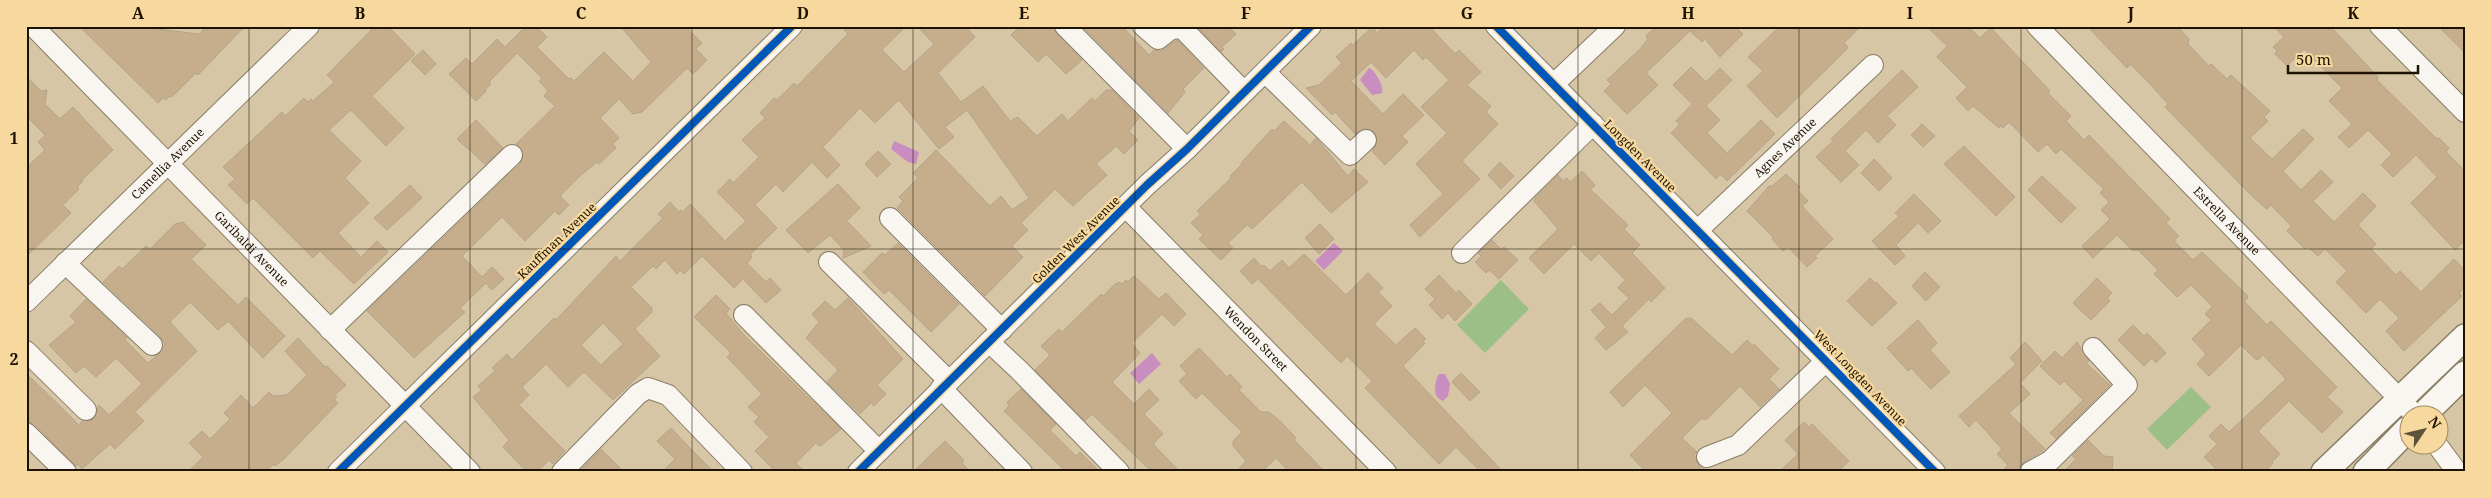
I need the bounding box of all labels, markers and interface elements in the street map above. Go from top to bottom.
text: A [132,2,145,24]
text: B [355,2,366,24]
text: C [576,2,587,24]
text: D [797,2,809,24]
text: E [1019,2,1029,24]
text: F [1241,2,1251,24]
text: G [1461,2,1473,24]
text: H [1681,2,1695,24]
text: I [1907,2,1913,24]
text: J [2127,2,2135,24]
text: K [2347,2,2359,24]
scale bar [2288,42,2418,74]
text: 50 m [2296,49,2331,69]
street label: Agnes Avenue [1750,114,1820,181]
street label: Longden Avenue [1600,116,1680,196]
street label: Camellia Avenue [127,124,208,203]
text: 1 [9,127,19,149]
street label: Estrella Avenue [2190,183,2264,259]
street label: Golden West Avenue [1028,192,1123,287]
street label: Kauffman Avenue [514,199,600,283]
street label: Garibaldi Avenue [211,207,293,290]
street label: Wendon Street [1220,303,1292,375]
street label: West Longden Avenue [1810,326,1911,429]
text: 2 [9,348,19,370]
north arrow [2398,406,2448,456]
text: N [2424,412,2446,432]

